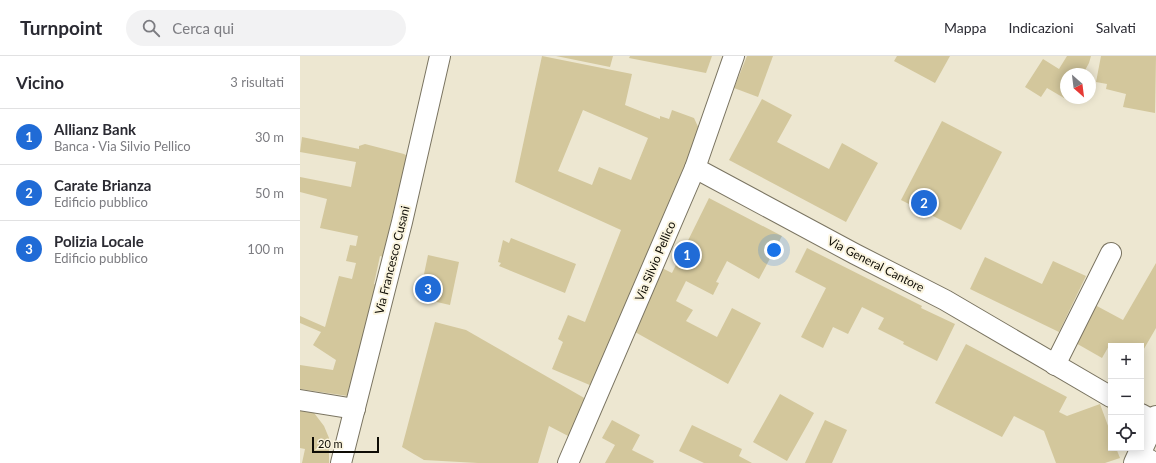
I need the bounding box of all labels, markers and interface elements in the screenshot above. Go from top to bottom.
search box [126,10,406,46]
text: Turnpoint [20,16,102,39]
icon: search [140,17,162,39]
text: Cerca qui [172,19,234,37]
text: Mappa [944,19,986,36]
text: Indicazioni [1008,19,1074,36]
text: Salvati [1096,19,1136,36]
north arrow [1060,68,1096,104]
text: Vicino [16,72,64,93]
text: 3 risultati [230,74,284,90]
text: Allianz Bank [54,120,136,138]
text: 1 [25,129,33,145]
text: 30 m [255,129,284,145]
text: Banca · Via Silvio Pellico [54,138,191,154]
text: Carate Brianza [54,176,151,194]
text: 2 [25,185,33,201]
text: 50 m [255,185,284,201]
pin: 2 [911,188,937,218]
text: Edificio pubblico [54,194,148,210]
street label: Via Francesco Cusani [371,204,413,316]
street label: Via Silvio Pellico [631,219,679,303]
text: Polizia Locale [54,232,144,250]
street label: Via General Cantore [825,233,927,295]
pin: 1 [674,240,700,270]
your location [764,240,784,260]
text: 3 [25,241,33,257]
text: 100 m [247,241,284,257]
text: Edificio pubblico [54,250,148,266]
pin: 3 [415,274,441,304]
map controls [1108,343,1144,451]
button: + [1108,343,1144,379]
button: − [1108,379,1144,415]
button: locate [1108,415,1144,451]
scale bar [312,435,379,454]
text: 20 m [318,437,343,450]

